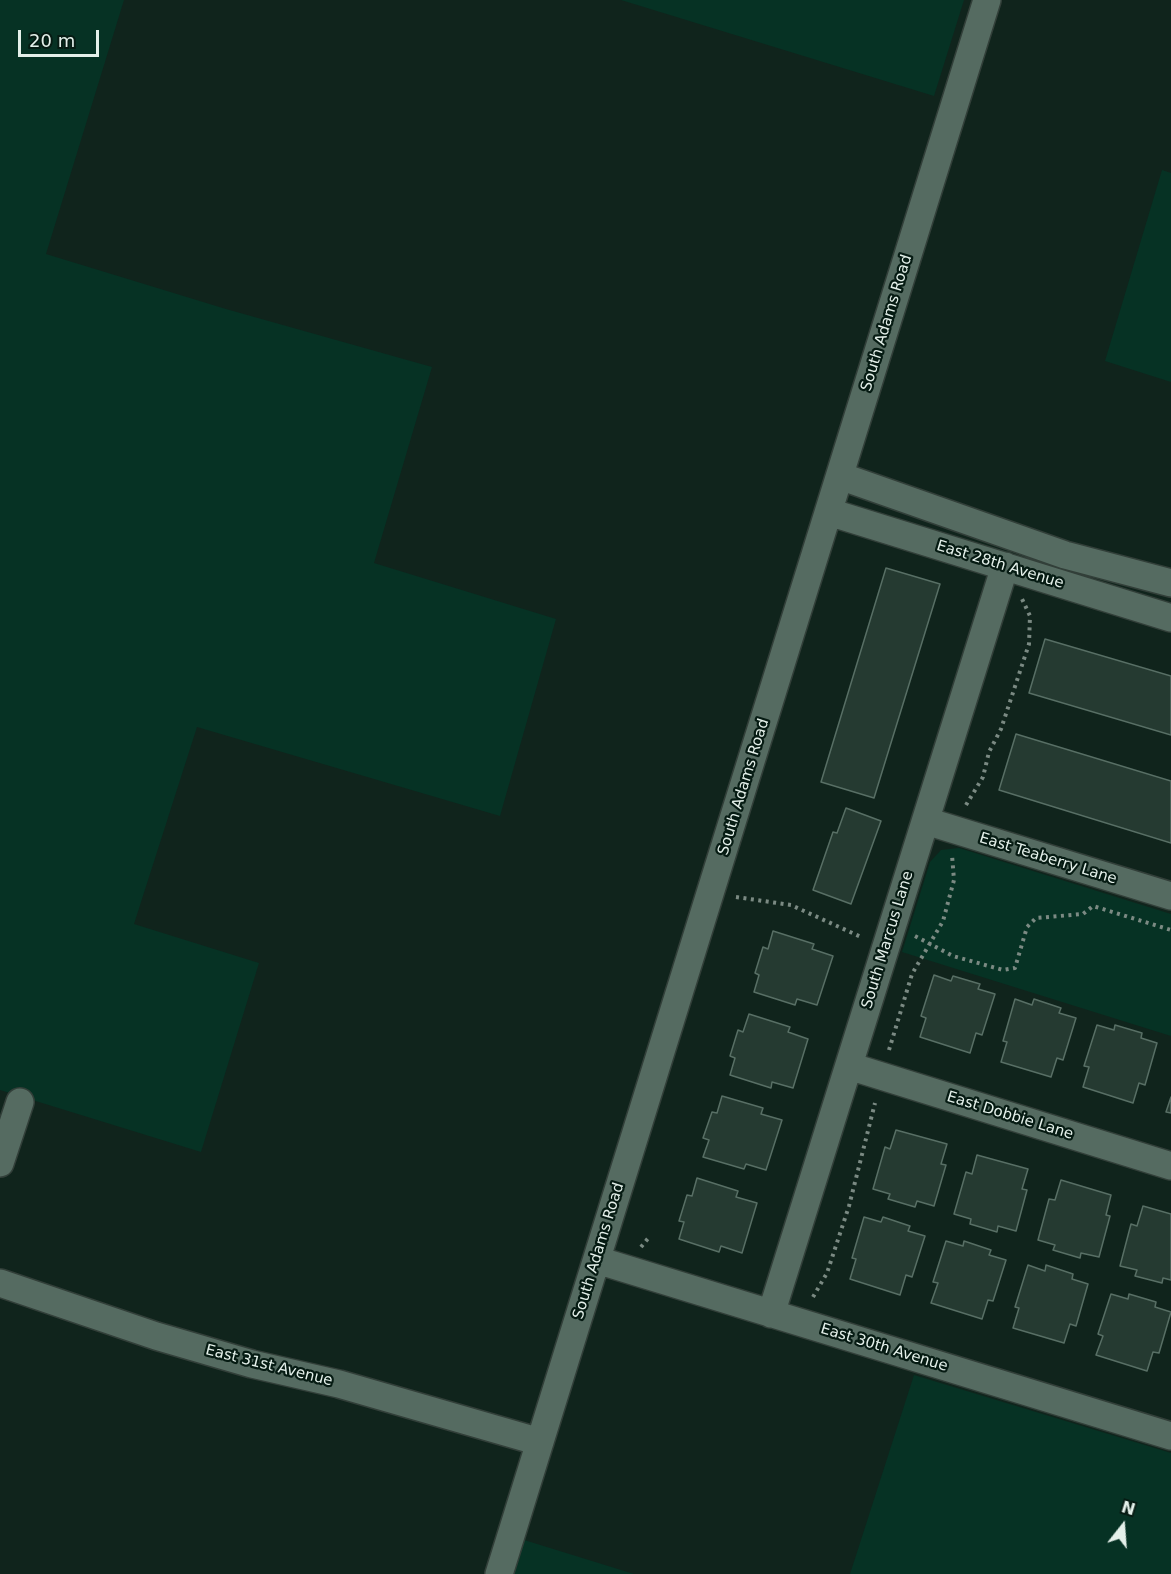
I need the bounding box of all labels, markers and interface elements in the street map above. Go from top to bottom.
scale bar [21,18,102,56]
text: 20 m [29,30,75,51]
street label: South Adams Road [858,253,916,393]
street label: East 28th Avenue [934,537,1066,593]
street label: South Adams Road [715,717,773,857]
street label: East Teaberry Lane [977,830,1119,888]
street label: South Marcus Lane [858,869,918,1011]
street label: East Dobbie Lane [945,1088,1075,1144]
street label: South Adams Road [570,1181,628,1321]
street label: East 30th Avenue [818,1320,950,1376]
street label: East 31st Avenue [204,1341,334,1391]
north arrow [1093,1496,1153,1556]
text: N [1119,1497,1138,1519]

